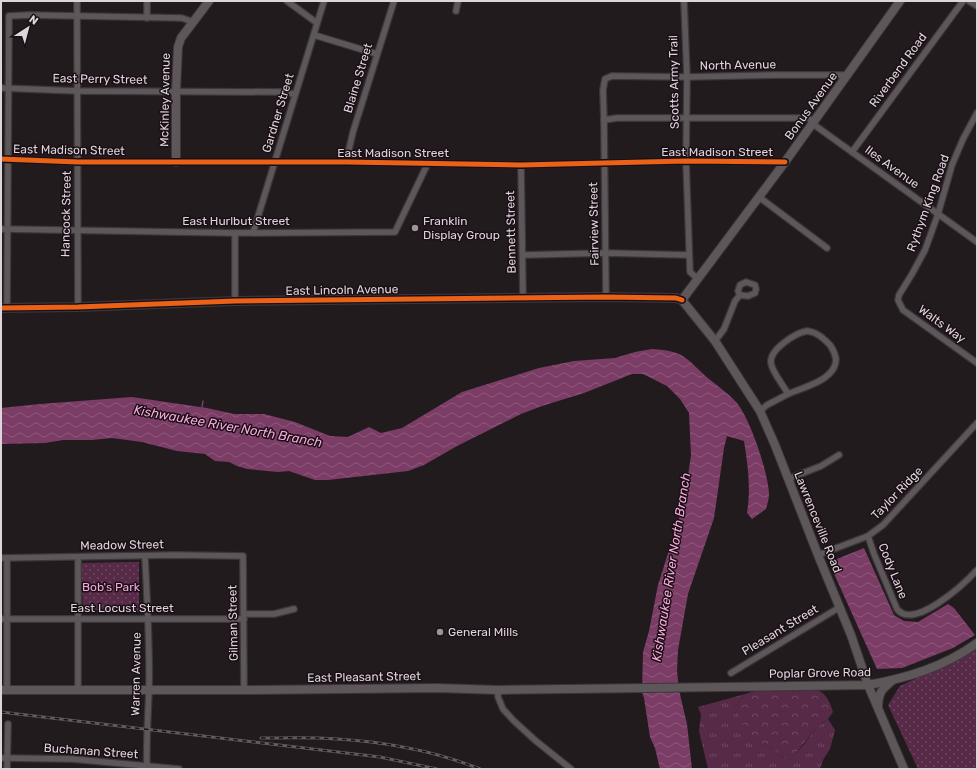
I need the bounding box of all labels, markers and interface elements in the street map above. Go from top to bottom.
north arrow [8,8,48,48]
text: N [27,13,41,28]
street label: Riverbend Road [866,30,930,110]
street label: Scotts Army Trail [666,35,682,129]
street label: Blaine Street [341,41,375,115]
street label: McKinley Avenue [157,53,173,147]
street label: North Avenue [700,57,777,73]
street label: Bonus Avenue [782,69,840,143]
street label: East Perry Street [52,71,148,87]
street label: Gardner Street [259,71,297,154]
street label: East Madison Street [13,142,125,158]
street label: Iles Avenue [862,143,922,192]
street label: East Madison Street [661,145,773,159]
street label: East Madison Street [337,146,449,160]
street label: Rythym King Road [904,152,952,254]
street label: Hancock Street [58,170,74,257]
street label: Fairview Street [586,182,602,266]
street label: Bennett Street [503,190,519,274]
street label: East Hurlbut Street [182,214,290,228]
place label: Franklin Display Group [423,214,500,242]
marker: Franklin Display Group [410,223,420,233]
street label: East Lincoln Avenue [285,282,399,298]
street label: Walts Way [916,302,969,346]
water label: Kishwaukee River North Branch [133,402,323,450]
street label: Taylor Ridge [868,464,926,522]
street label: Lawrenceville Road [791,469,845,575]
water label: Kishwaukee River North Branch [649,471,693,662]
street label: Meadow Street [80,537,164,553]
street label: Cody Lane [876,541,911,601]
park label: Bob's Park [82,580,141,594]
street label: Gilman Street [225,584,241,661]
street label: East Locust Street [70,601,174,615]
street label: Pleasant Street [739,602,821,658]
place label: General Mills [448,625,518,639]
marker: General Mills [435,627,445,637]
street label: Warren Avenue [128,632,144,716]
street label: Poplar Grove Road [769,665,871,681]
street label: East Pleasant Street [307,669,421,685]
street label: Buchanan Street [43,741,139,761]

